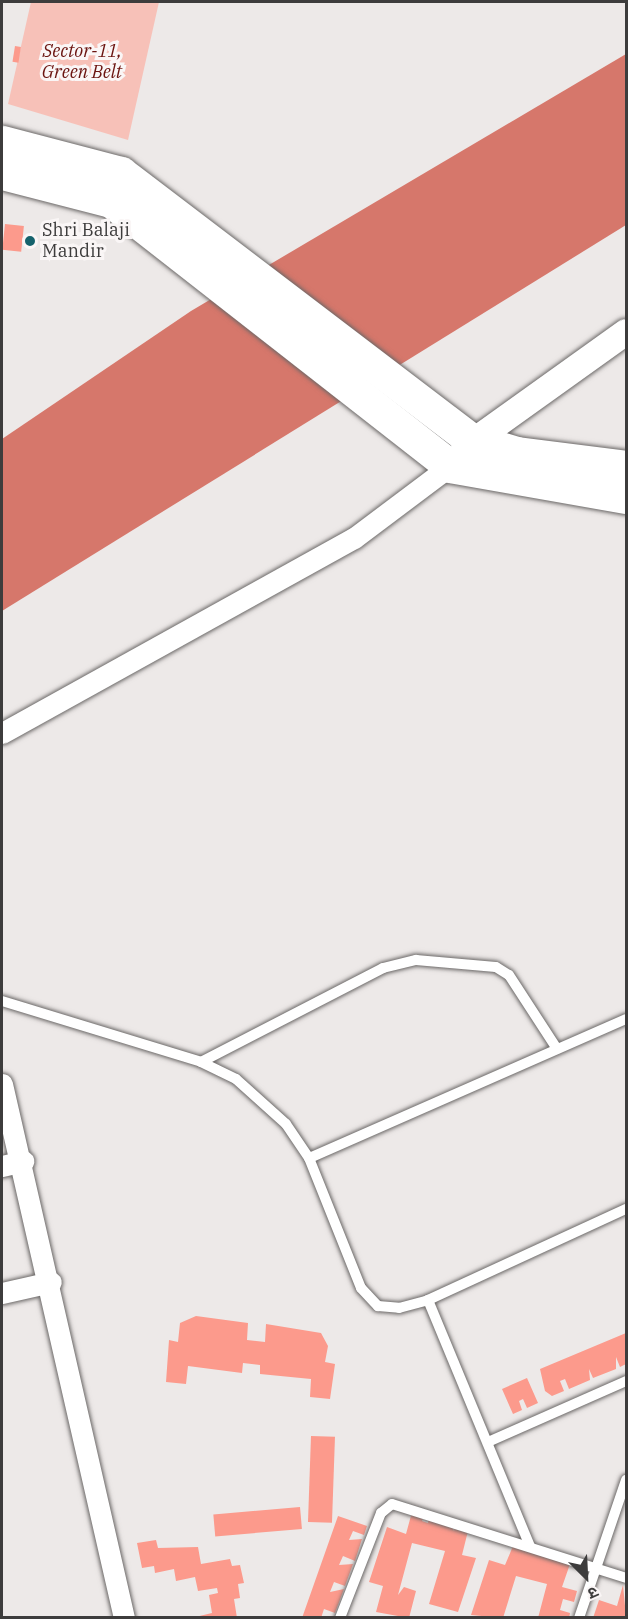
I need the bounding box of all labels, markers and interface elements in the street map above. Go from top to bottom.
park label: Sector-11, Green Belt [42,41,122,84]
place label: Shri Balaji Mandir [42,220,130,262]
marker: Shri Balaji Mandir [23,234,37,248]
north arrow [556,1547,616,1607]
text: उ [585,1582,602,1604]

